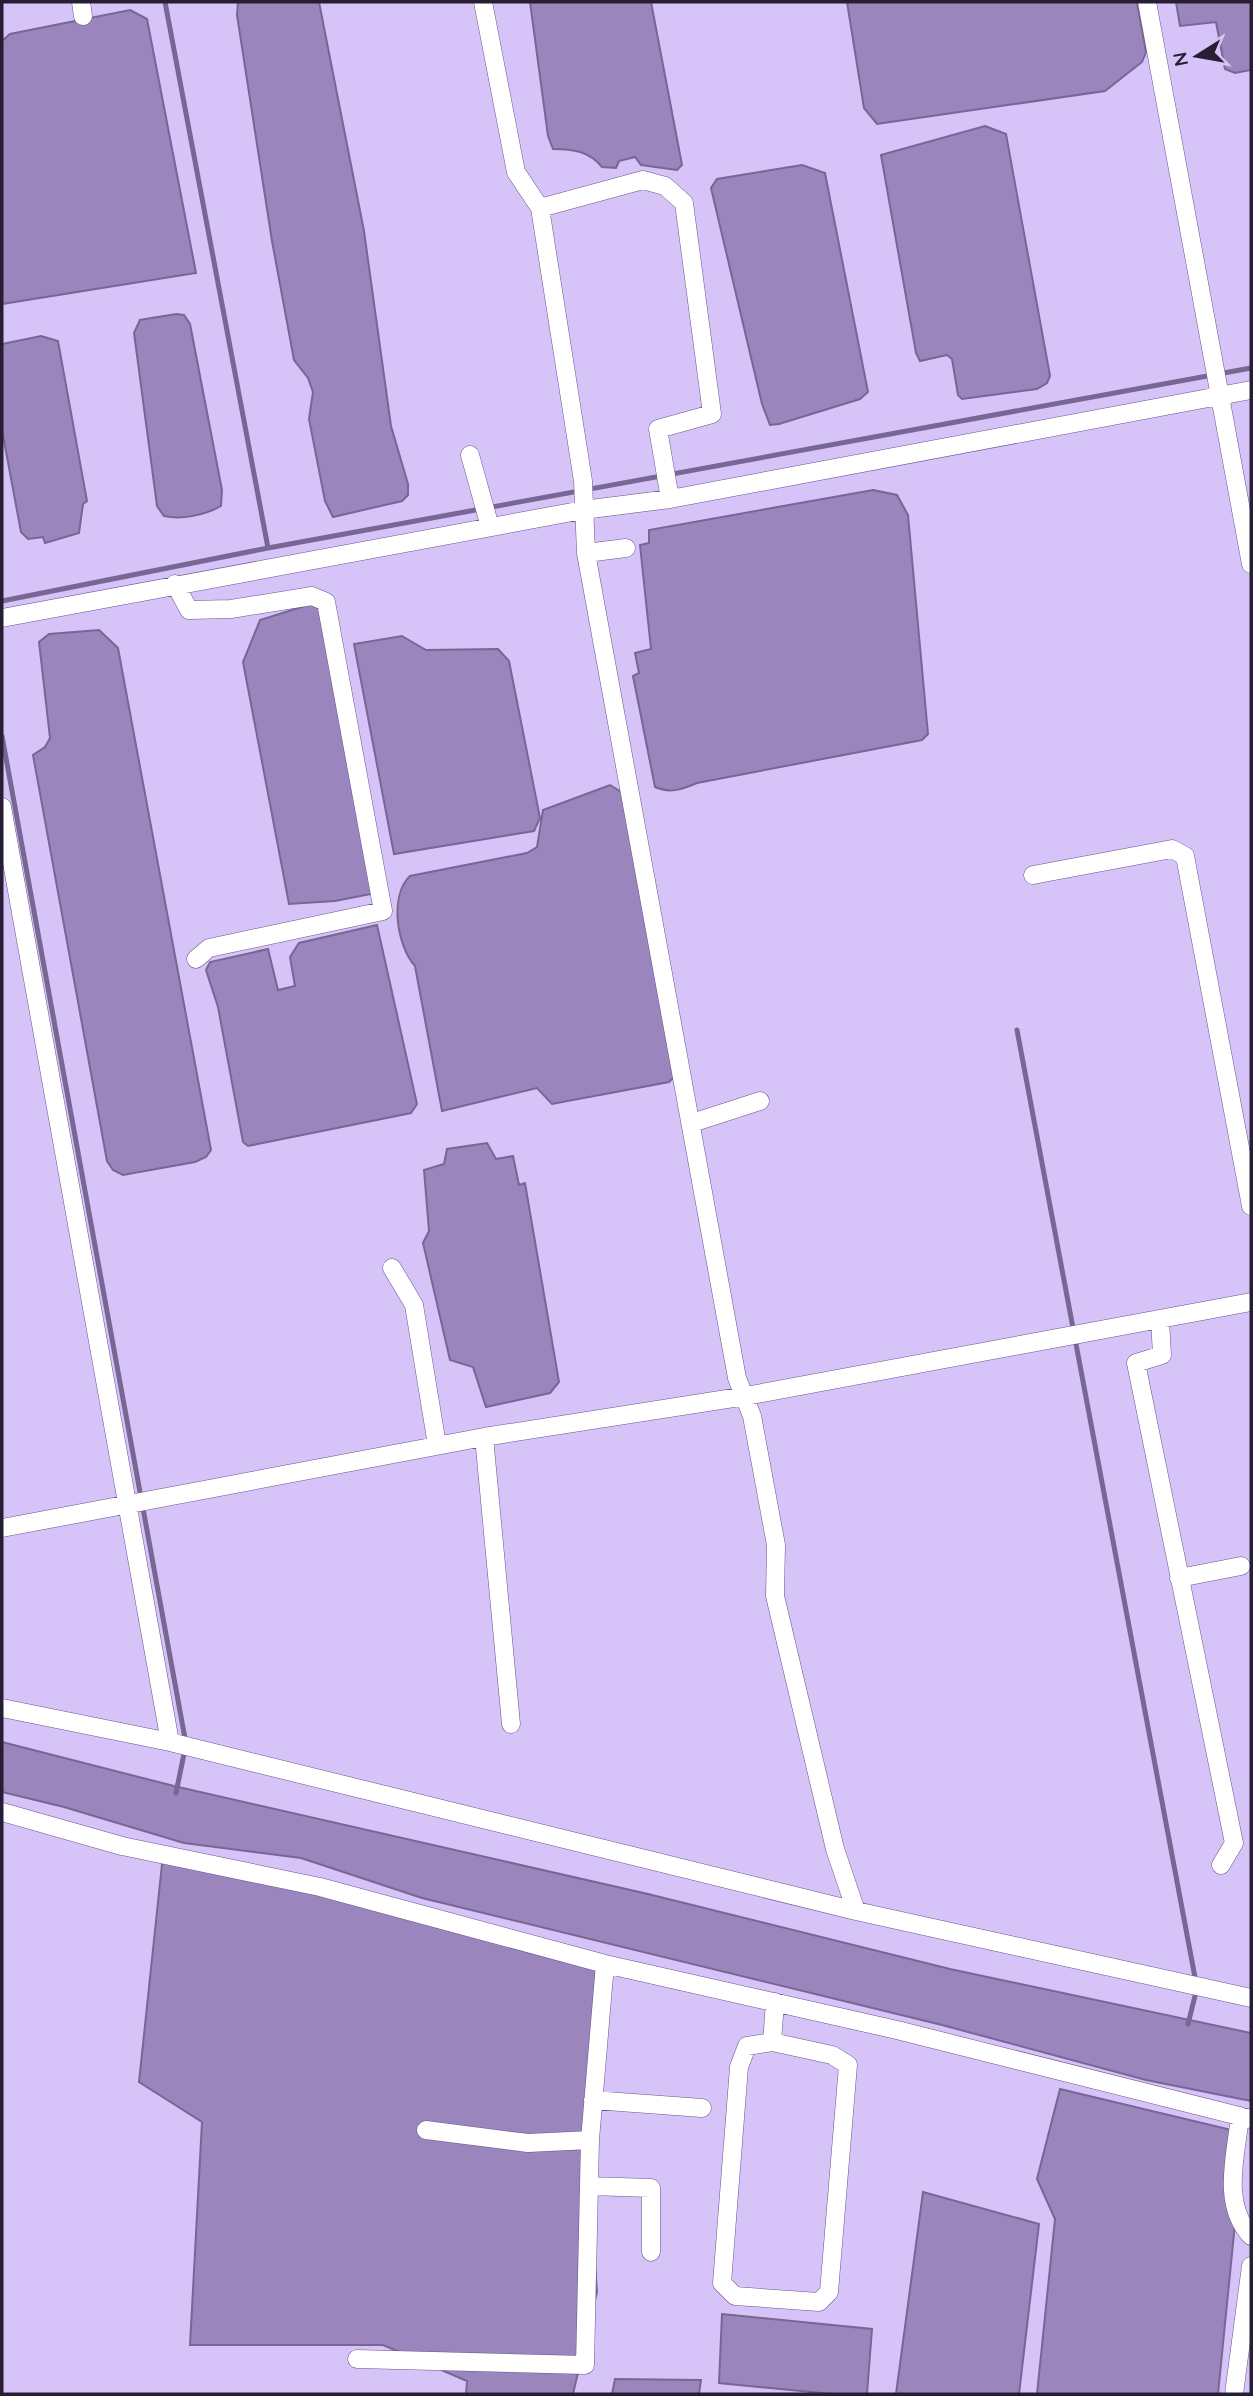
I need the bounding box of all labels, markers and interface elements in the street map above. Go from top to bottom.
north arrow [1162,21,1232,91]
text: N [1167,50,1193,68]

